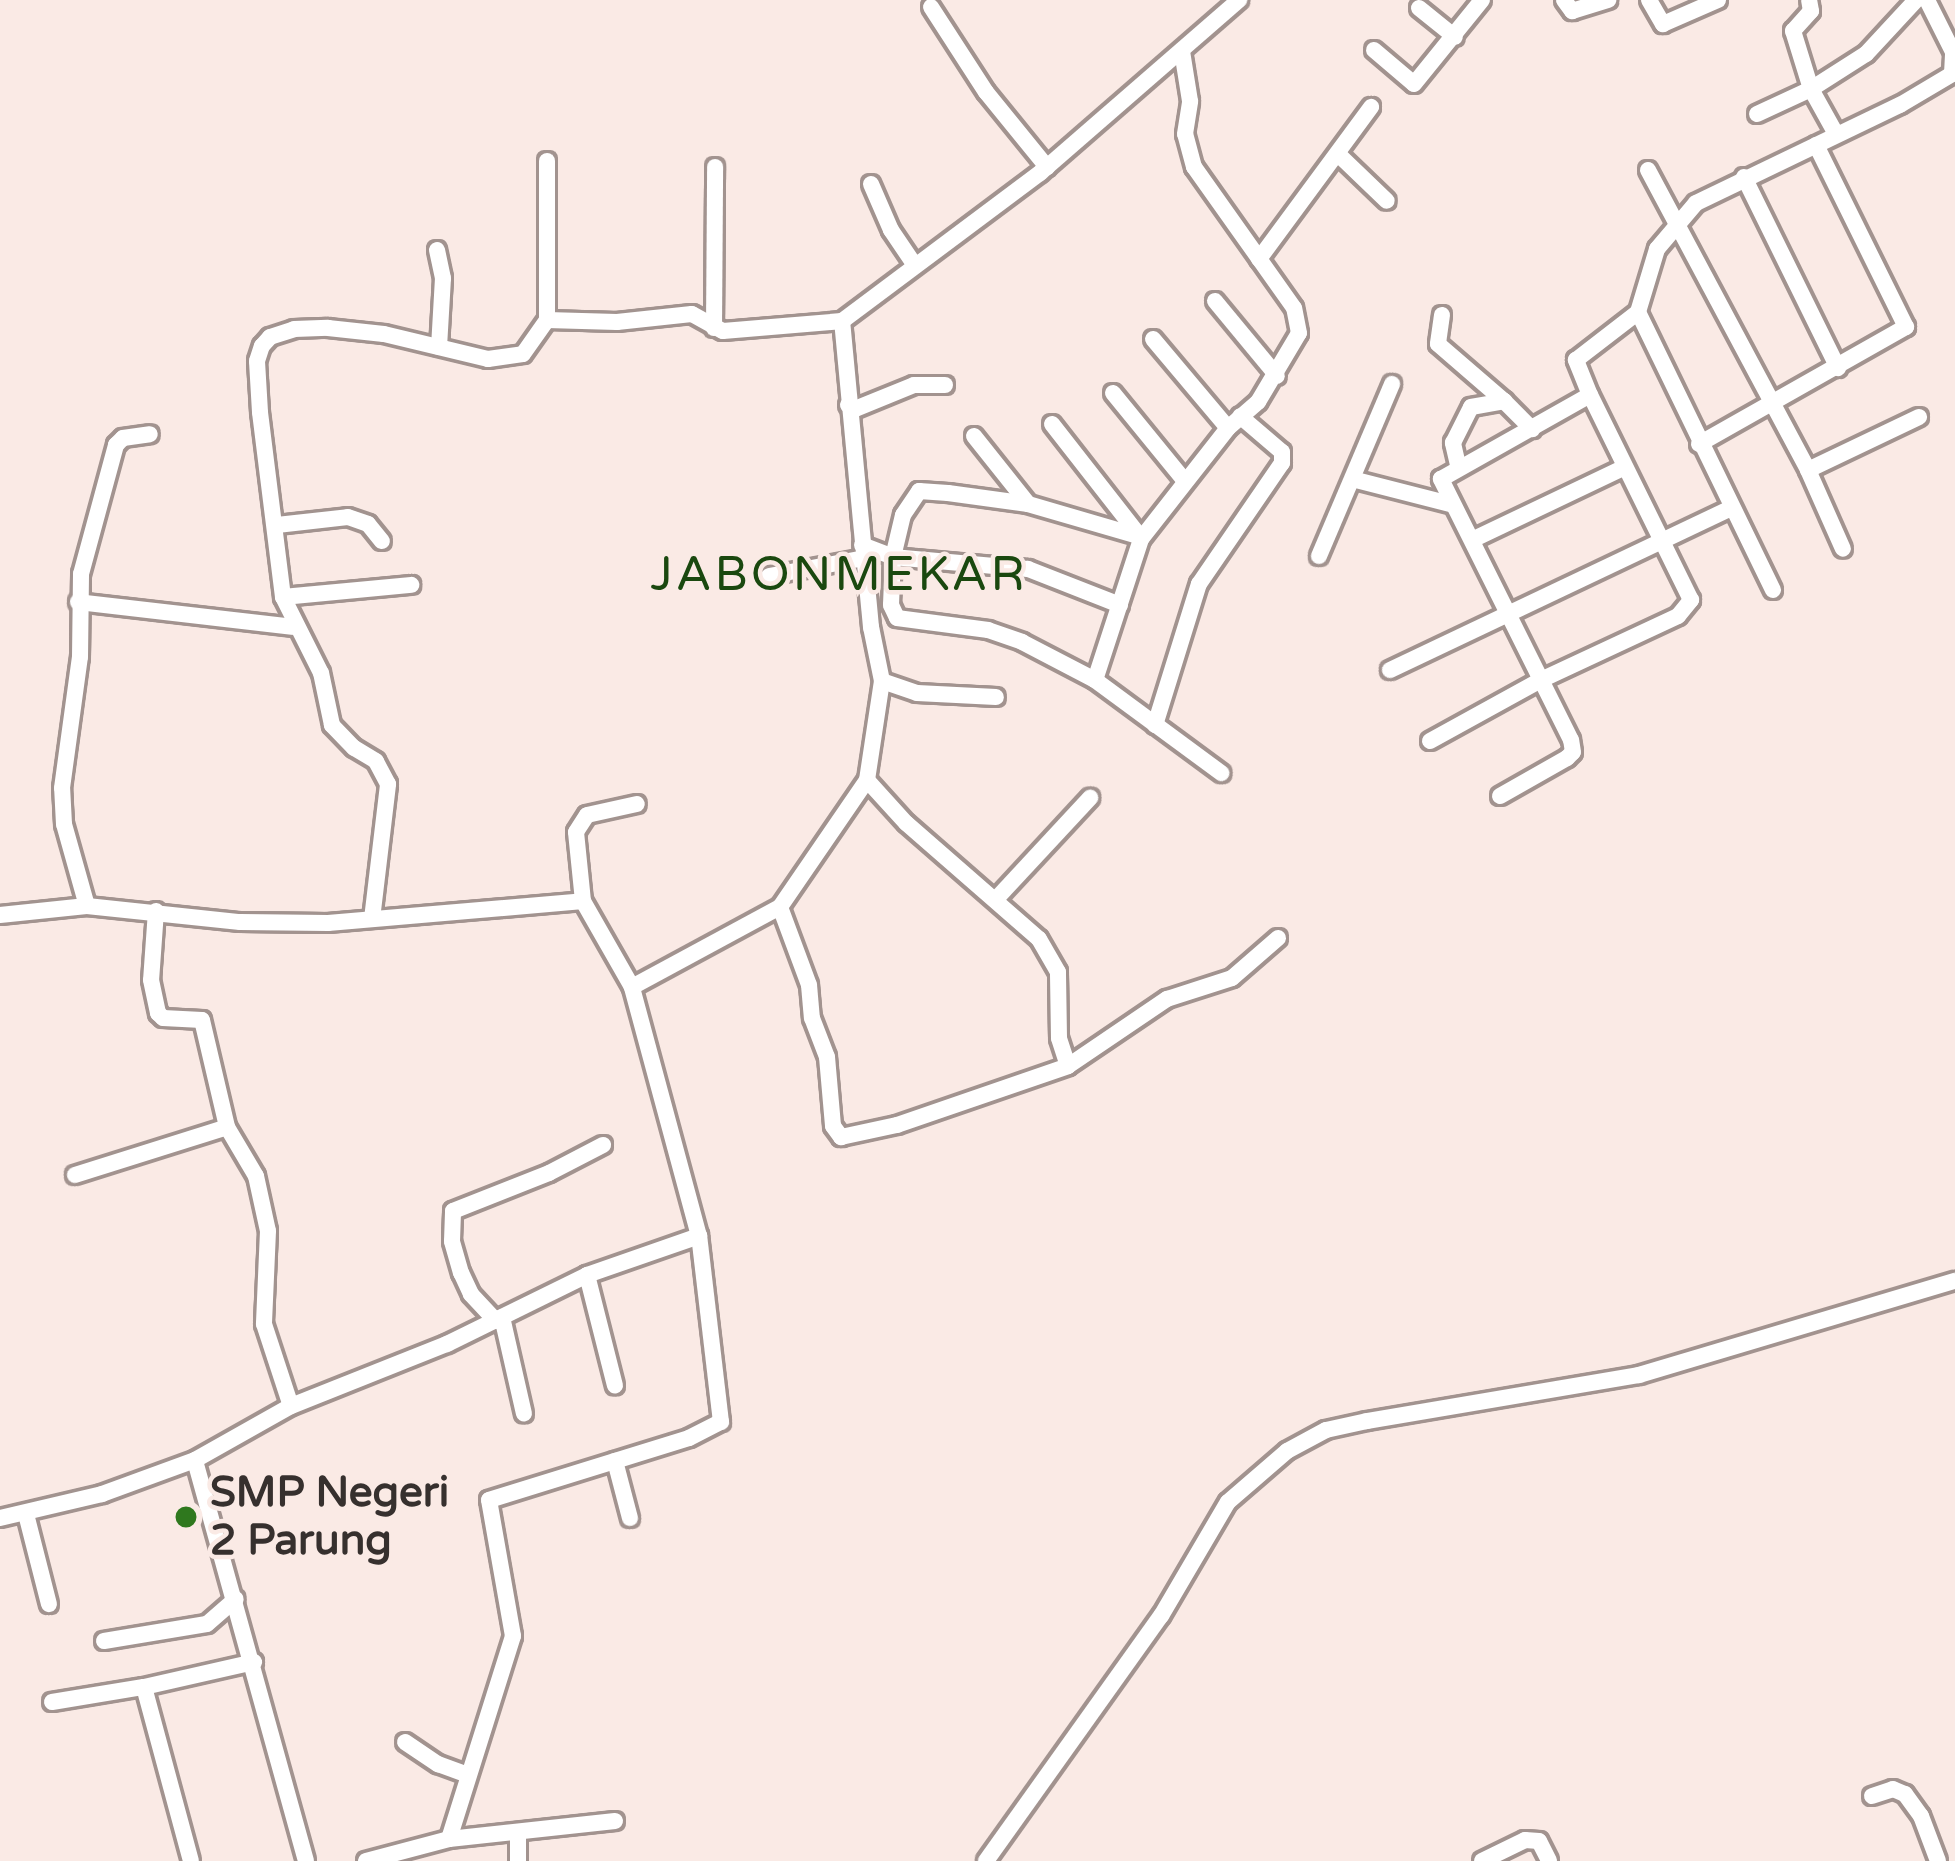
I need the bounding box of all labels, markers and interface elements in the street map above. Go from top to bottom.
district label: JABONMEKAR [650,547,1028,605]
place label: SMP Negeri 2 Parung [210,1468,449,1567]
marker: SMP Negeri 2 Parung [173,1504,199,1530]

